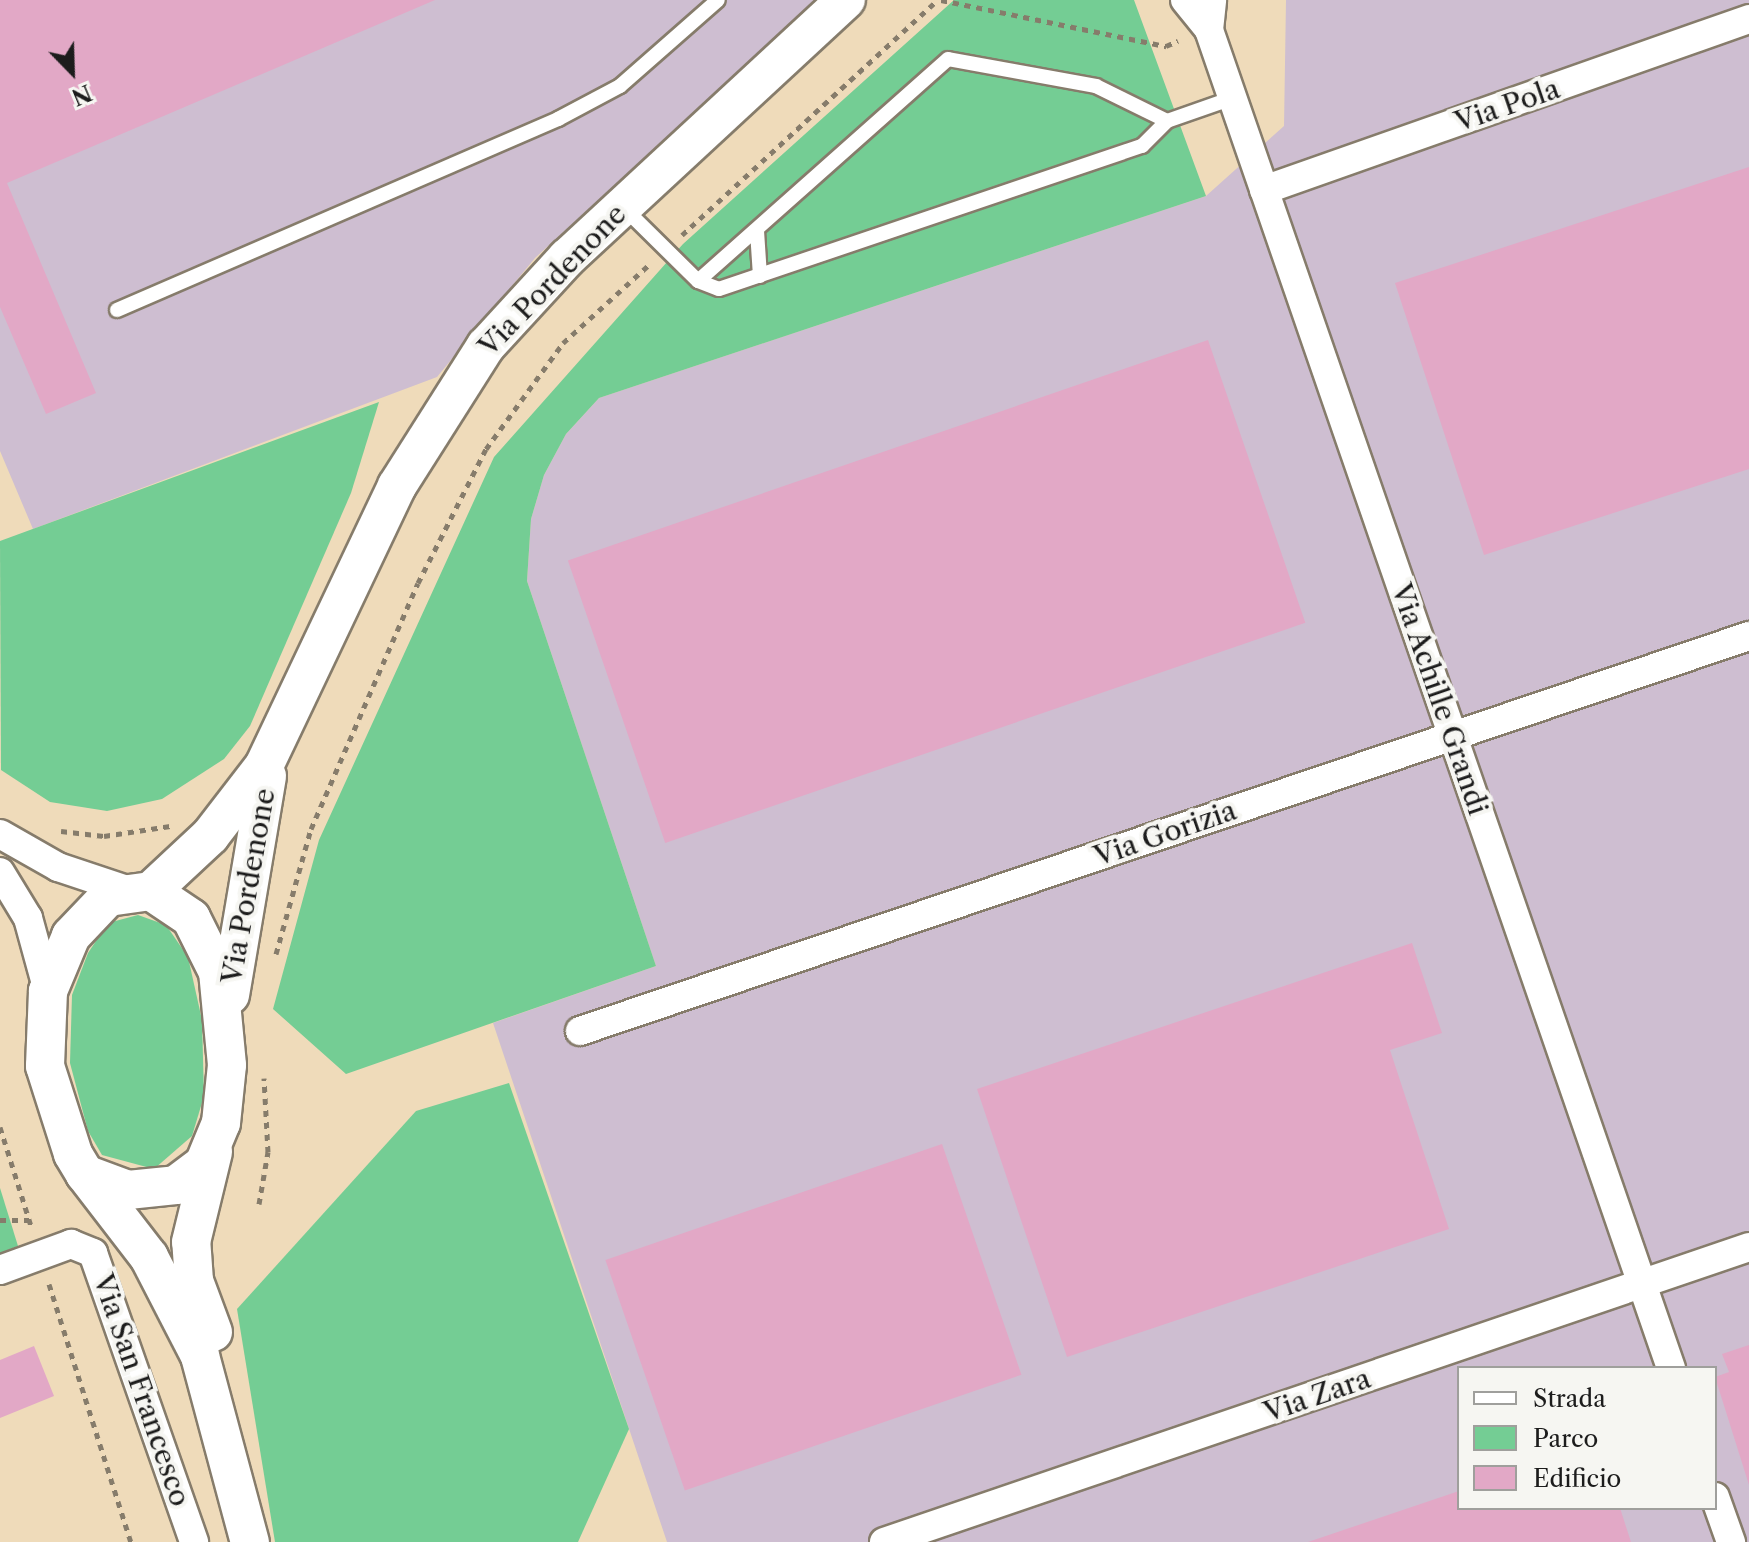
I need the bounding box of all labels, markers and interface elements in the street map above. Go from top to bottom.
north arrow [32,32,112,112]
street label: Via Pola [1450,71,1564,139]
text: N [67,78,96,111]
street label: Via Pordenone [471,197,633,363]
street label: Via Achille Grandi [1384,578,1496,820]
street label: Via Pordenone [214,786,282,986]
street label: Via Gorizia [1089,793,1241,873]
street label: Via San Francesco [86,1269,198,1511]
street label: Via Zara [1259,1361,1375,1429]
legend [1457,1366,1717,1510]
text: Strada [1533,1384,1606,1413]
text: Parco [1533,1424,1598,1453]
text: Edificio [1533,1464,1621,1493]

